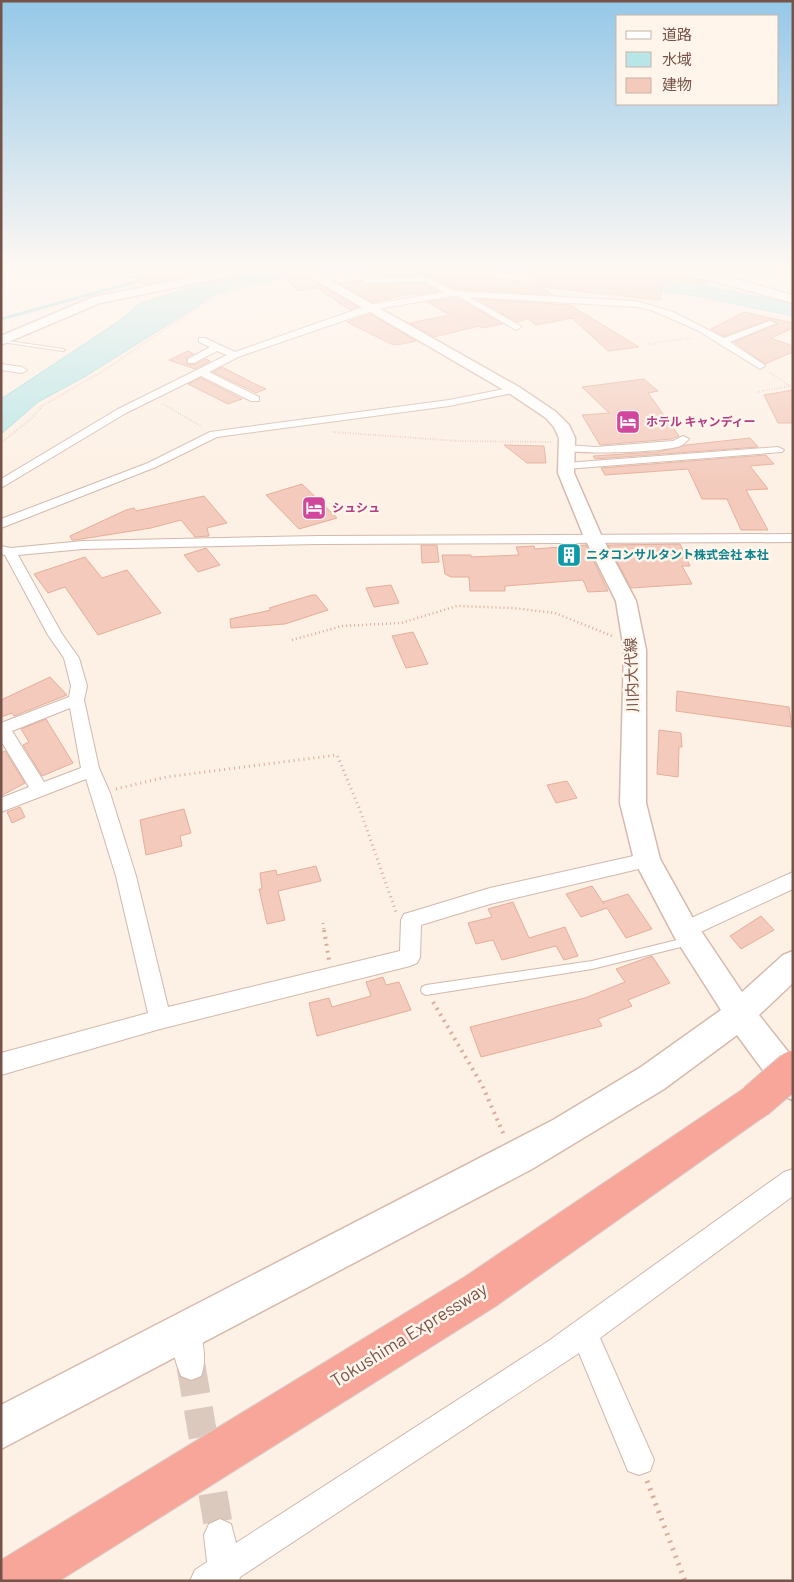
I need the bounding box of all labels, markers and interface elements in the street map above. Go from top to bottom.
legend [616,15,779,105]
text: 道路 [662,25,692,43]
text: 水域 [662,50,692,68]
text: 建物 [662,75,692,93]
hotel icon: ホテル キャンディー [615,409,641,435]
place label: ホテル キャンディー [646,414,756,428]
hotel icon: シュシュ [301,495,327,521]
place label: シュシュ [332,500,380,514]
building icon: ニタコンサルタント株式会社 本社 [556,542,582,568]
place label: ニタコンサルタント株式会社 本社 [586,547,768,561]
street label: 川内大代線 [621,637,641,713]
street label: Tokushima Expressway [326,1277,491,1391]

